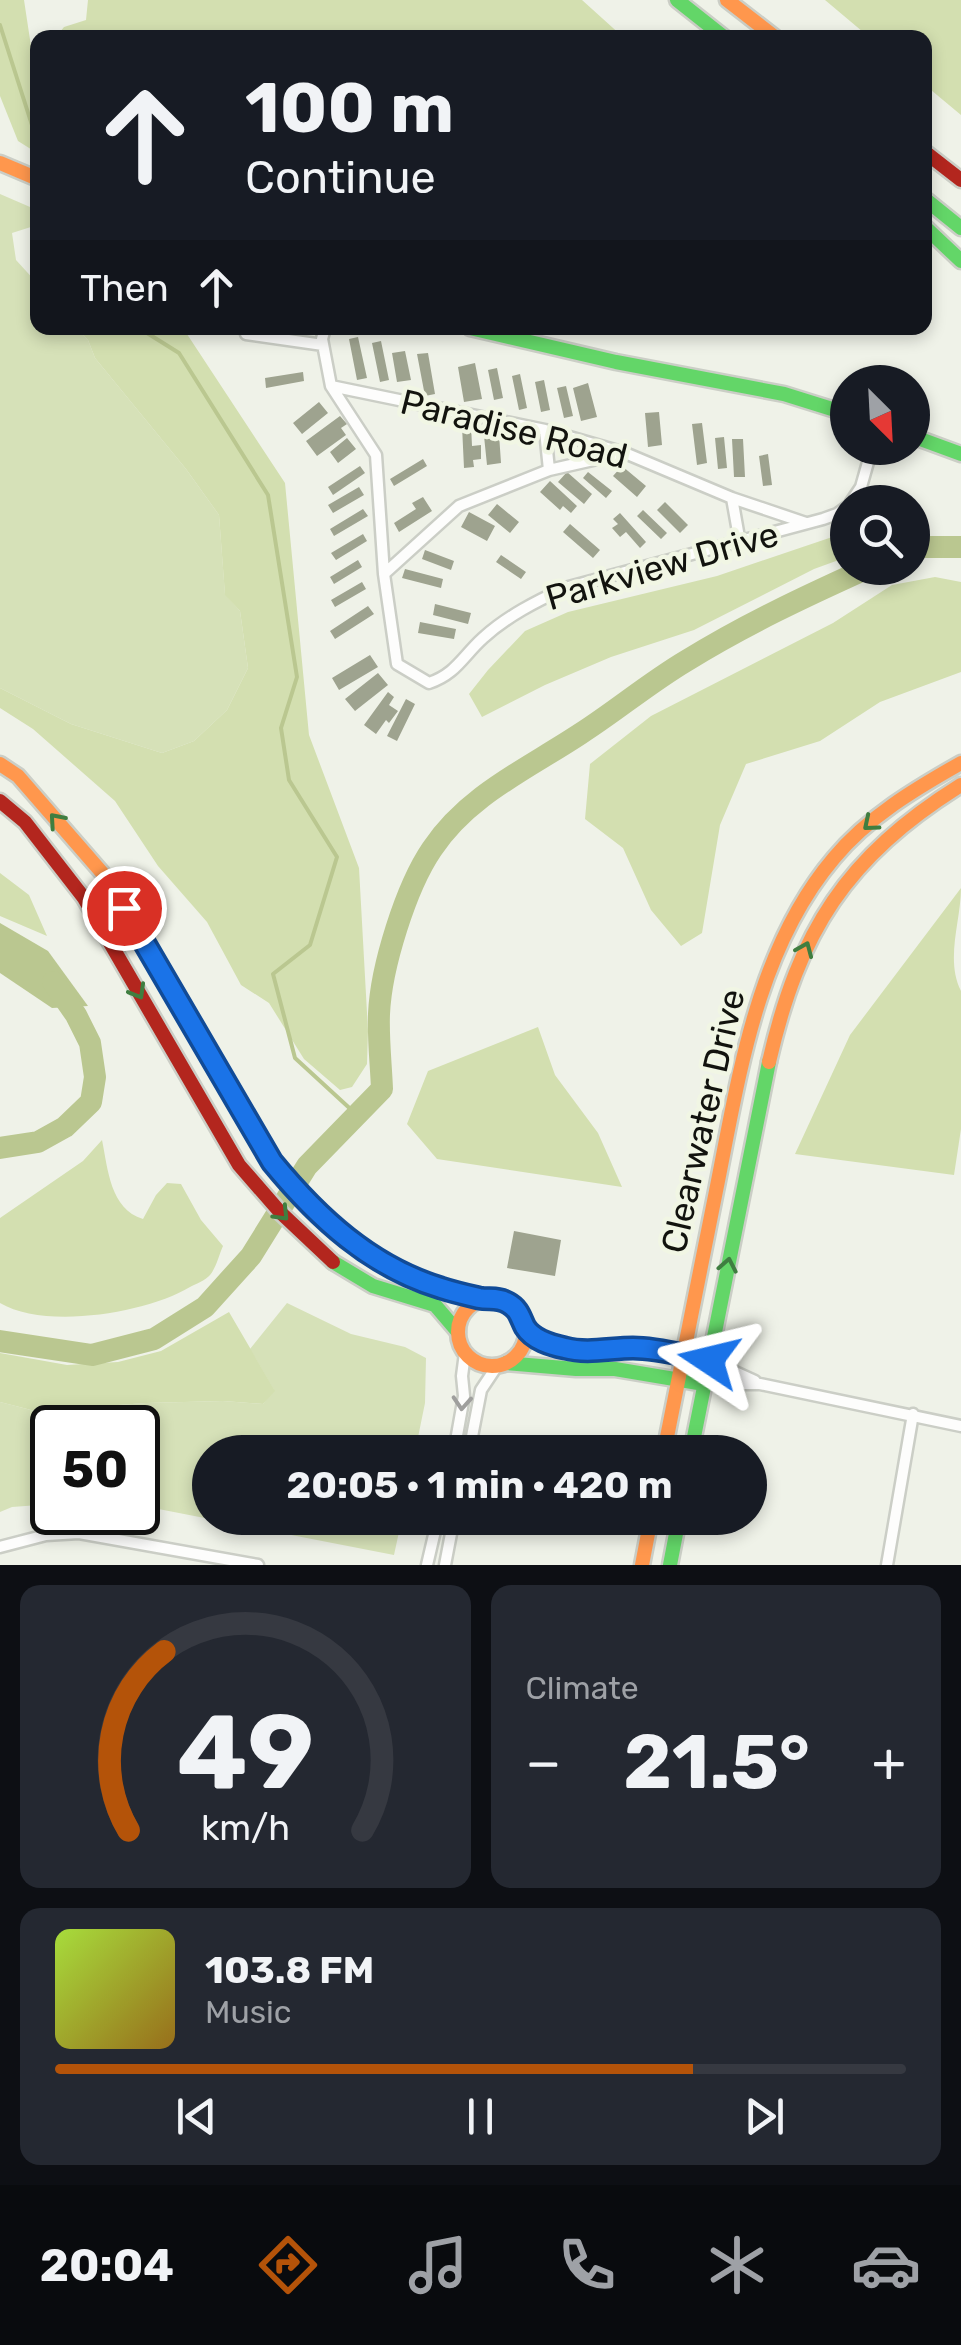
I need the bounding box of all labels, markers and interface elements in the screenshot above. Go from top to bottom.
text: 100 m [245,67,454,150]
icon: ahead [80,70,210,200]
text: Continue [245,151,436,204]
icon: ahead [189,260,244,315]
text: Then [80,265,169,311]
north arrow [830,365,930,465]
map controls [830,365,930,585]
street label: Paradise Road [396,381,632,477]
button: search [830,485,930,585]
street label: Parkview Drive [541,513,783,619]
one-way arrow [863,812,882,830]
one-way arrow [50,813,68,832]
pin [82,866,167,951]
icon: arrive [97,881,152,936]
one-way arrow [793,942,813,960]
one-way arrow [126,981,145,999]
street label: Clearwater Drive [652,985,754,1257]
one-way arrow [270,1203,288,1221]
one-way arrow [717,1256,738,1273]
position arrow [657,1308,761,1412]
one-way arrow [452,1395,473,1411]
speed limit sign: 50 [30,1405,160,1535]
text: 20:05 · 1 min · 420 m [287,1462,672,1508]
text: Climate [526,1669,639,1707]
text: 49 [177,1691,314,1814]
text: 21.5° [623,1718,810,1807]
text: − [526,1730,561,1795]
text: + [872,1730,906,1795]
text: km/h [201,1807,290,1849]
text: 103.8 FM [205,1947,374,1993]
text: Music [205,1993,291,2031]
icon: previous [169,2089,224,2144]
icon: pause [453,2089,508,2144]
icon: next [737,2089,792,2144]
icon: directions [253,2230,323,2300]
icon: music [403,2230,473,2300]
icon: phone [552,2230,622,2300]
icon: climate [702,2230,772,2300]
icon: car [851,2230,921,2300]
text: 20:04 [40,2239,174,2292]

